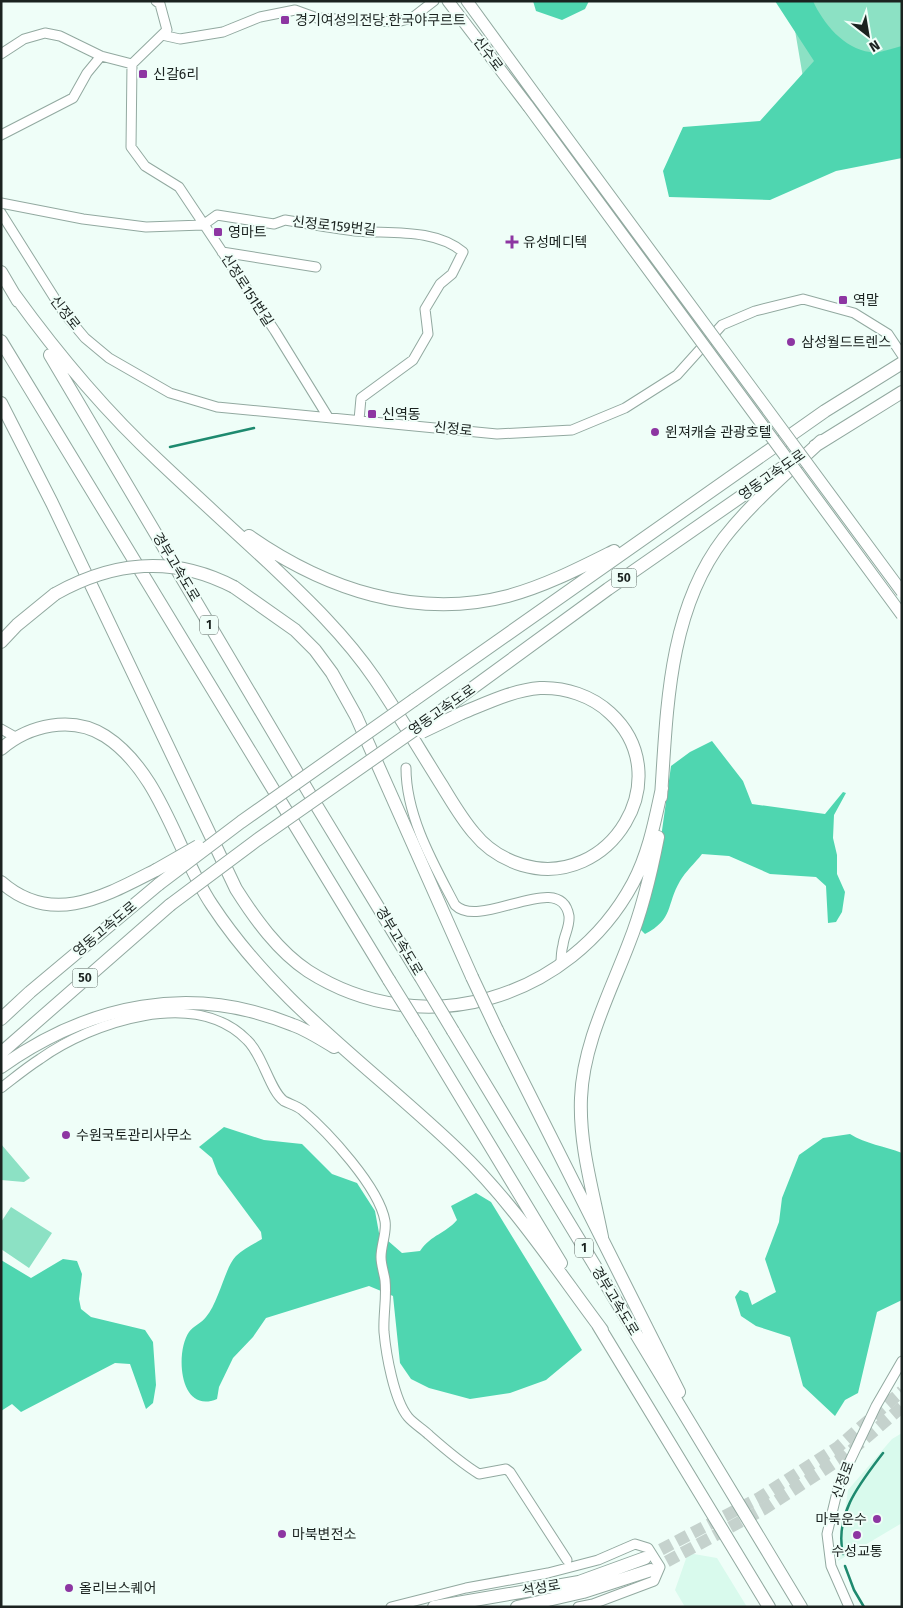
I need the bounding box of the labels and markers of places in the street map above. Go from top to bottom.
place label: 경기여성의전당.한국야쿠르트 [295,12,466,29]
marker: 경기여성의전당.한국야쿠르트 [279,14,291,26]
place label: 신갈6리 [153,66,199,83]
marker: 신갈6리 [137,68,149,80]
place label: 영마트 [228,224,267,241]
marker: 영마트 [212,226,224,238]
place label: 유성메디텍 [523,234,587,251]
marker: 유성메디텍 [505,235,519,249]
place label: 역말 [853,292,879,309]
marker: 역말 [837,294,849,306]
place label: 삼성월드트렌스 [801,334,891,351]
marker: 삼성월드트렌스 [785,336,797,348]
place label: 신역동 [382,406,421,423]
marker: 신역동 [366,408,378,420]
place label: 윈져캐슬 관광호텔 [665,424,772,441]
marker: 윈져캐슬 관광호텔 [649,426,661,438]
place label: 수원국토관리사무소 [76,1127,192,1144]
marker: 수원국토관리사무소 [60,1129,72,1141]
place label: 마북운수 [815,1511,867,1528]
marker: 마북운수 [871,1513,883,1525]
place label: 마북변전소 [292,1526,357,1543]
marker: 마북변전소 [276,1528,288,1540]
marker: 수성교통 [851,1529,863,1541]
place label: 수성교통 [831,1543,883,1560]
place label: 올리브스퀘어 [79,1580,156,1597]
marker: 올리브스퀘어 [63,1582,75,1594]

